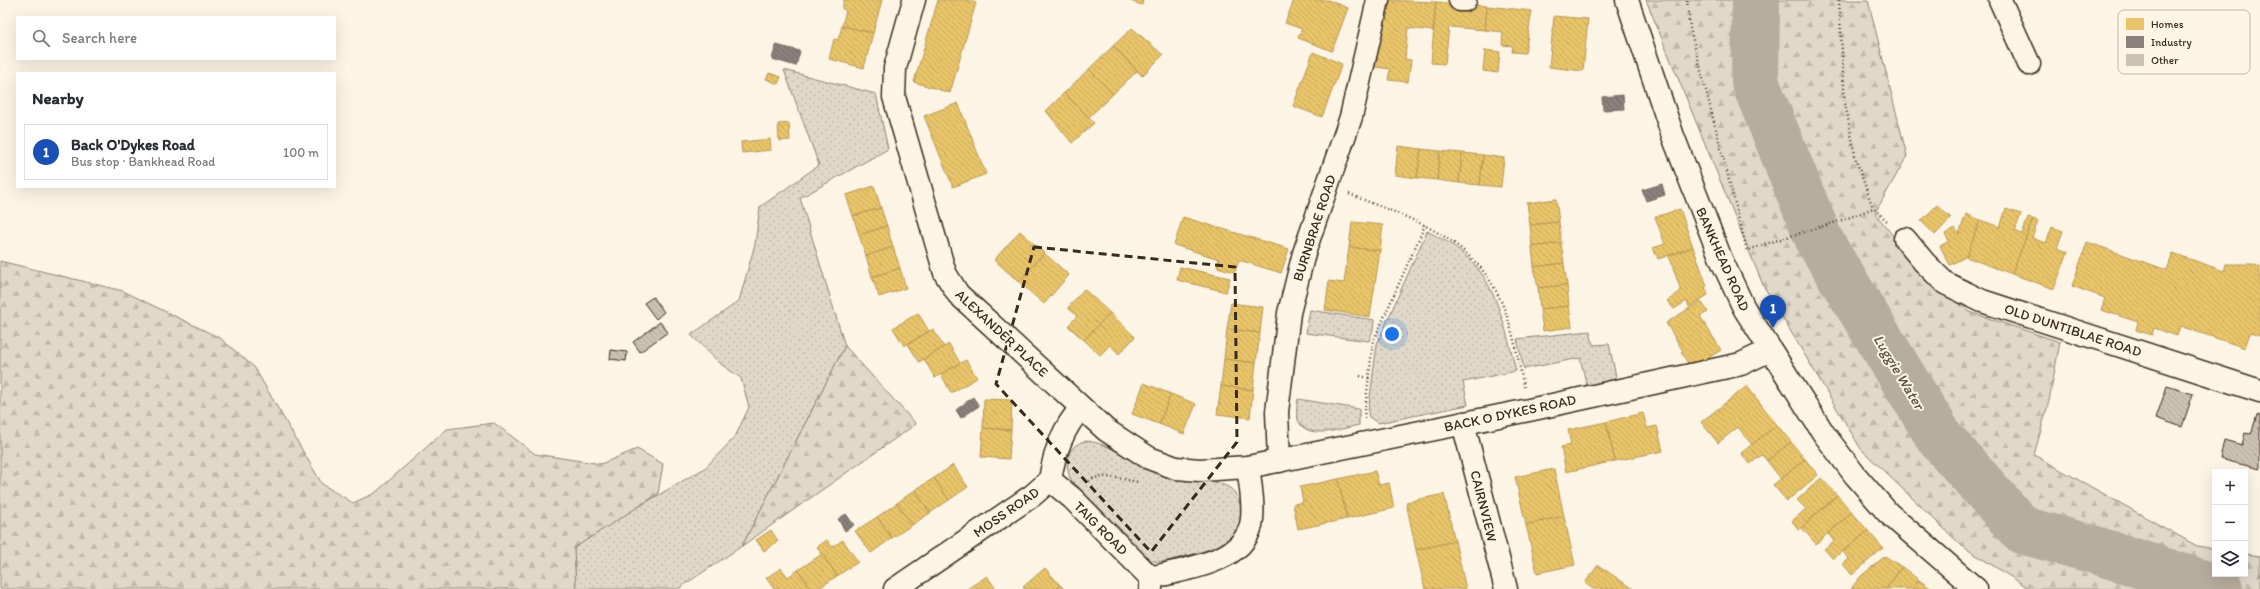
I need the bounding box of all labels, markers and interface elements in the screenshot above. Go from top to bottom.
legend [2118,10,2250,74]
search box [16,16,336,60]
text: Homes [2151,18,2184,31]
icon: search [30,27,52,49]
text: Search here [62,29,137,47]
text: Industry [2151,36,2193,49]
text: Other [2151,54,2179,67]
text: Nearby [32,88,84,108]
text: Back O'Dykes Road [71,136,195,154]
text: 1 [43,145,49,160]
text: 100 m [283,145,319,160]
text: Bus stop · Bankhead Road [71,154,215,169]
street label: BURNBRAE ROAD [1289,173,1340,284]
street label: BANKHEAD ROAD [1692,205,1753,314]
street label: ALEXANDER PLACE [952,286,1052,381]
pin: 1 [1760,295,1786,328]
street label: OLD DUNTIBLAE ROAD [2002,300,2144,361]
your location [1382,324,1402,344]
water label: Luggie Water [1870,331,1929,415]
street label: BACK O DYKES ROAD [1443,391,1578,436]
street label: CAIRNVIEW [1466,469,1501,544]
map controls [2212,469,2248,577]
button: + [2212,469,2248,505]
street label: MOSS ROAD [970,483,1043,541]
street label: TAIG ROAD [1070,498,1131,559]
button: − [2212,505,2248,541]
button: layers [2212,541,2248,577]

